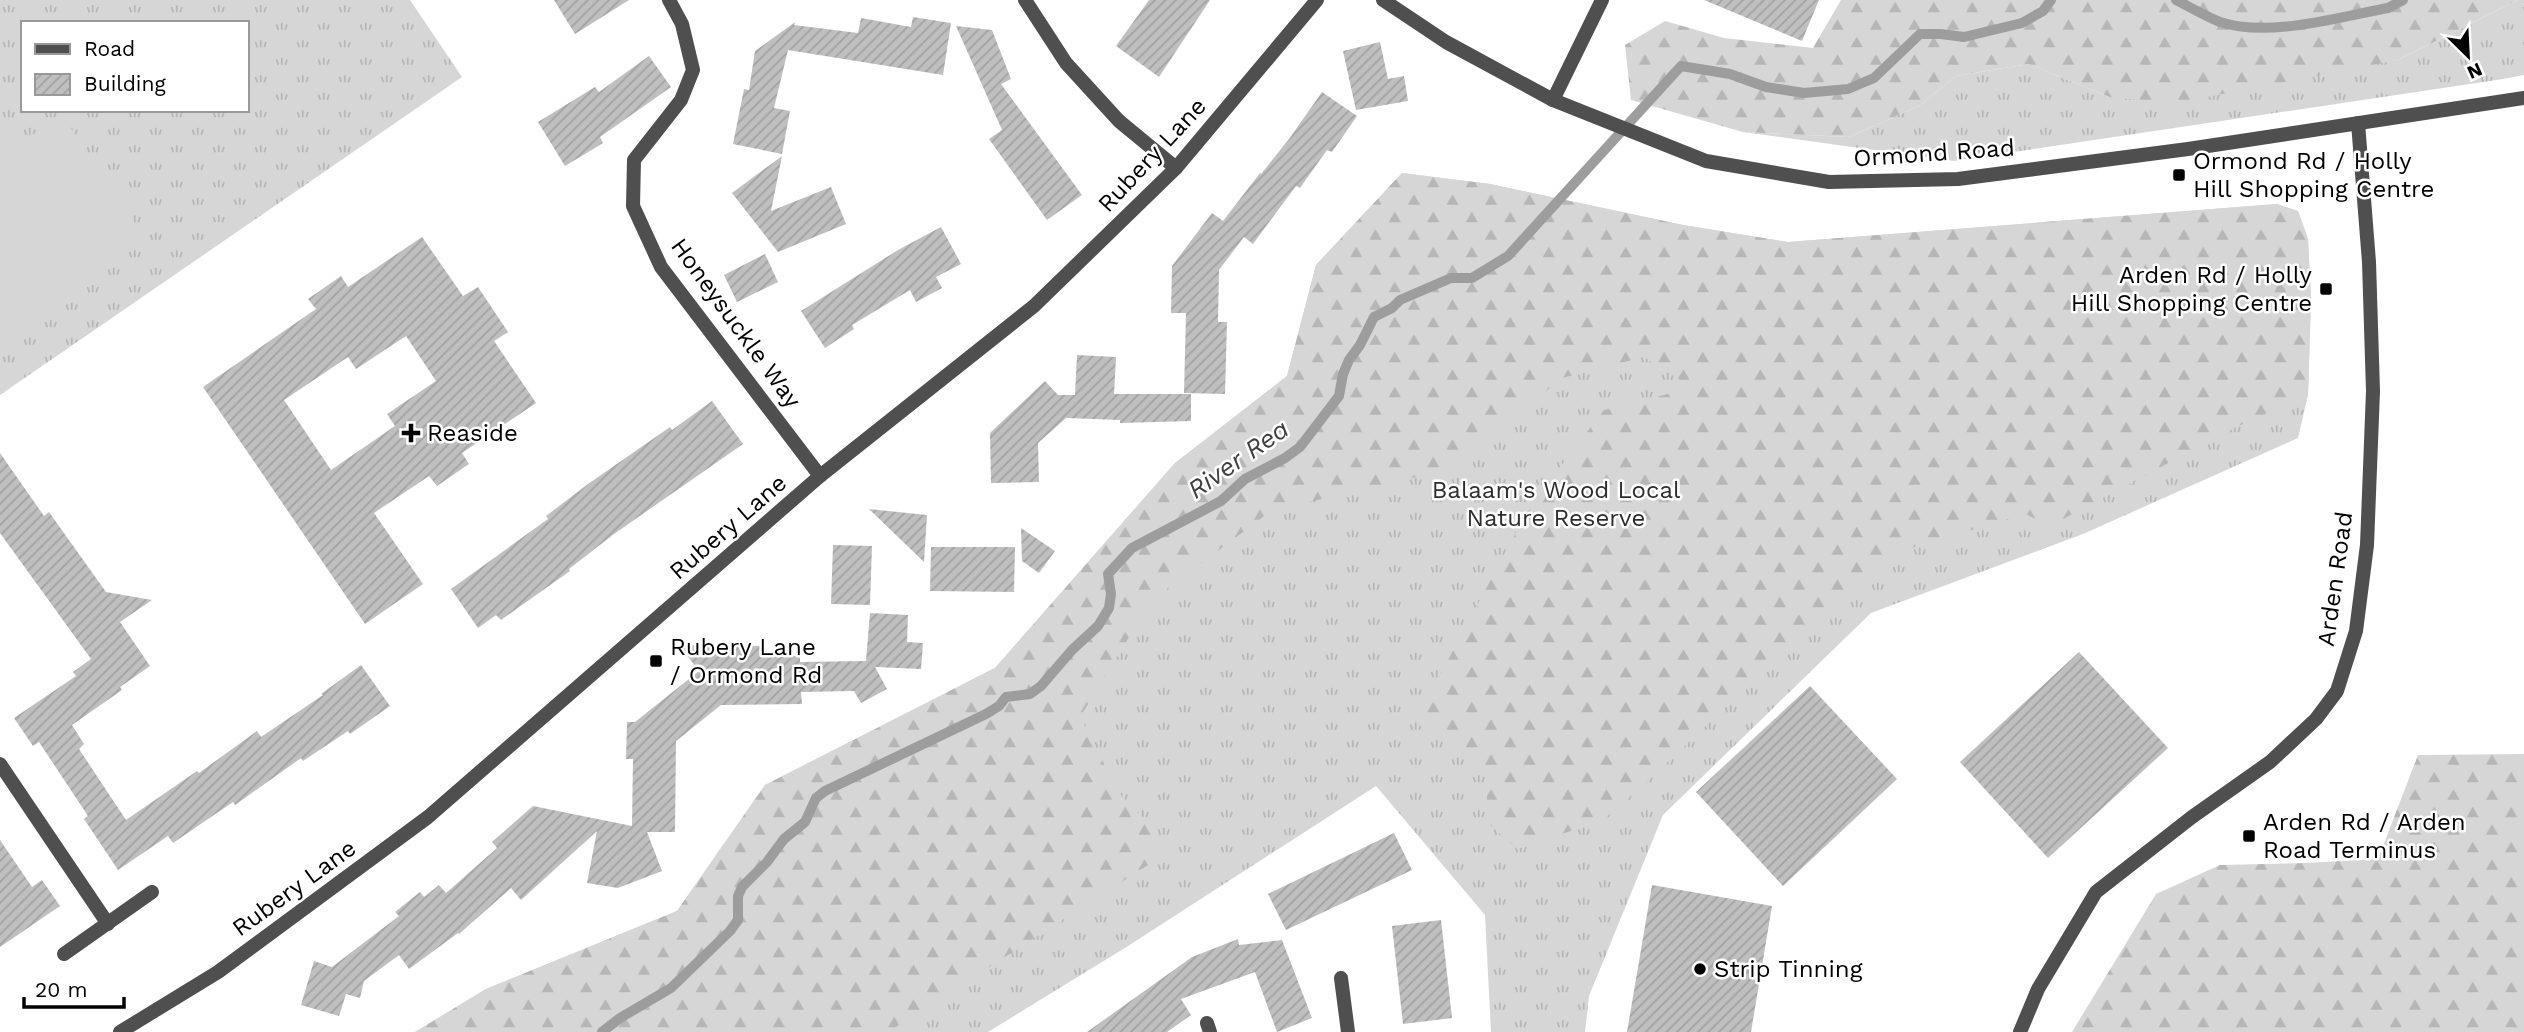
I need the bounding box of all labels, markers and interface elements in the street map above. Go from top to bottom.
legend [21,21,248,112]
north arrow [2433,21,2503,91]
text: Road [84,36,135,61]
text: N [2464,58,2486,84]
text: Building [84,71,166,96]
street label: Rubery Lane [1092,92,1212,218]
street label: Ormond Road [1852,133,2016,173]
place label: Ormond Rd / Holly Hill Shopping Centre [2193,147,2434,203]
marker: Ormond Rd / Holly Hill Shopping Centre [2171,167,2187,183]
street label: Honeysuckle Way [665,233,807,414]
place label: Arden Rd / Holly Hill Shopping Centre [2071,261,2313,317]
marker: Arden Rd / Holly Hill Shopping Centre [2318,281,2334,297]
water label: River Rea [1182,413,1294,505]
place label: Reaside [427,419,518,447]
marker: Reaside [401,423,421,443]
street label: Rubery Lane [664,469,792,585]
park label: Balaam's Wood Local Nature Reserve [1432,476,1681,532]
street label: Arden Road [2312,510,2358,648]
place label: Rubery Lane / Ormond Rd [670,633,822,689]
marker: Rubery Lane / Ormond Rd [648,653,664,669]
place label: Arden Rd / Arden Road Terminus [2263,808,2466,864]
marker: Arden Rd / Arden Road Terminus [2241,828,2257,844]
street label: Rubery Lane [227,834,361,942]
place label: Strip Tinning [1714,955,1863,983]
marker: Strip Tinning [1692,961,1708,977]
scale bar [24,965,124,1009]
text: 20 m [35,977,87,1002]

